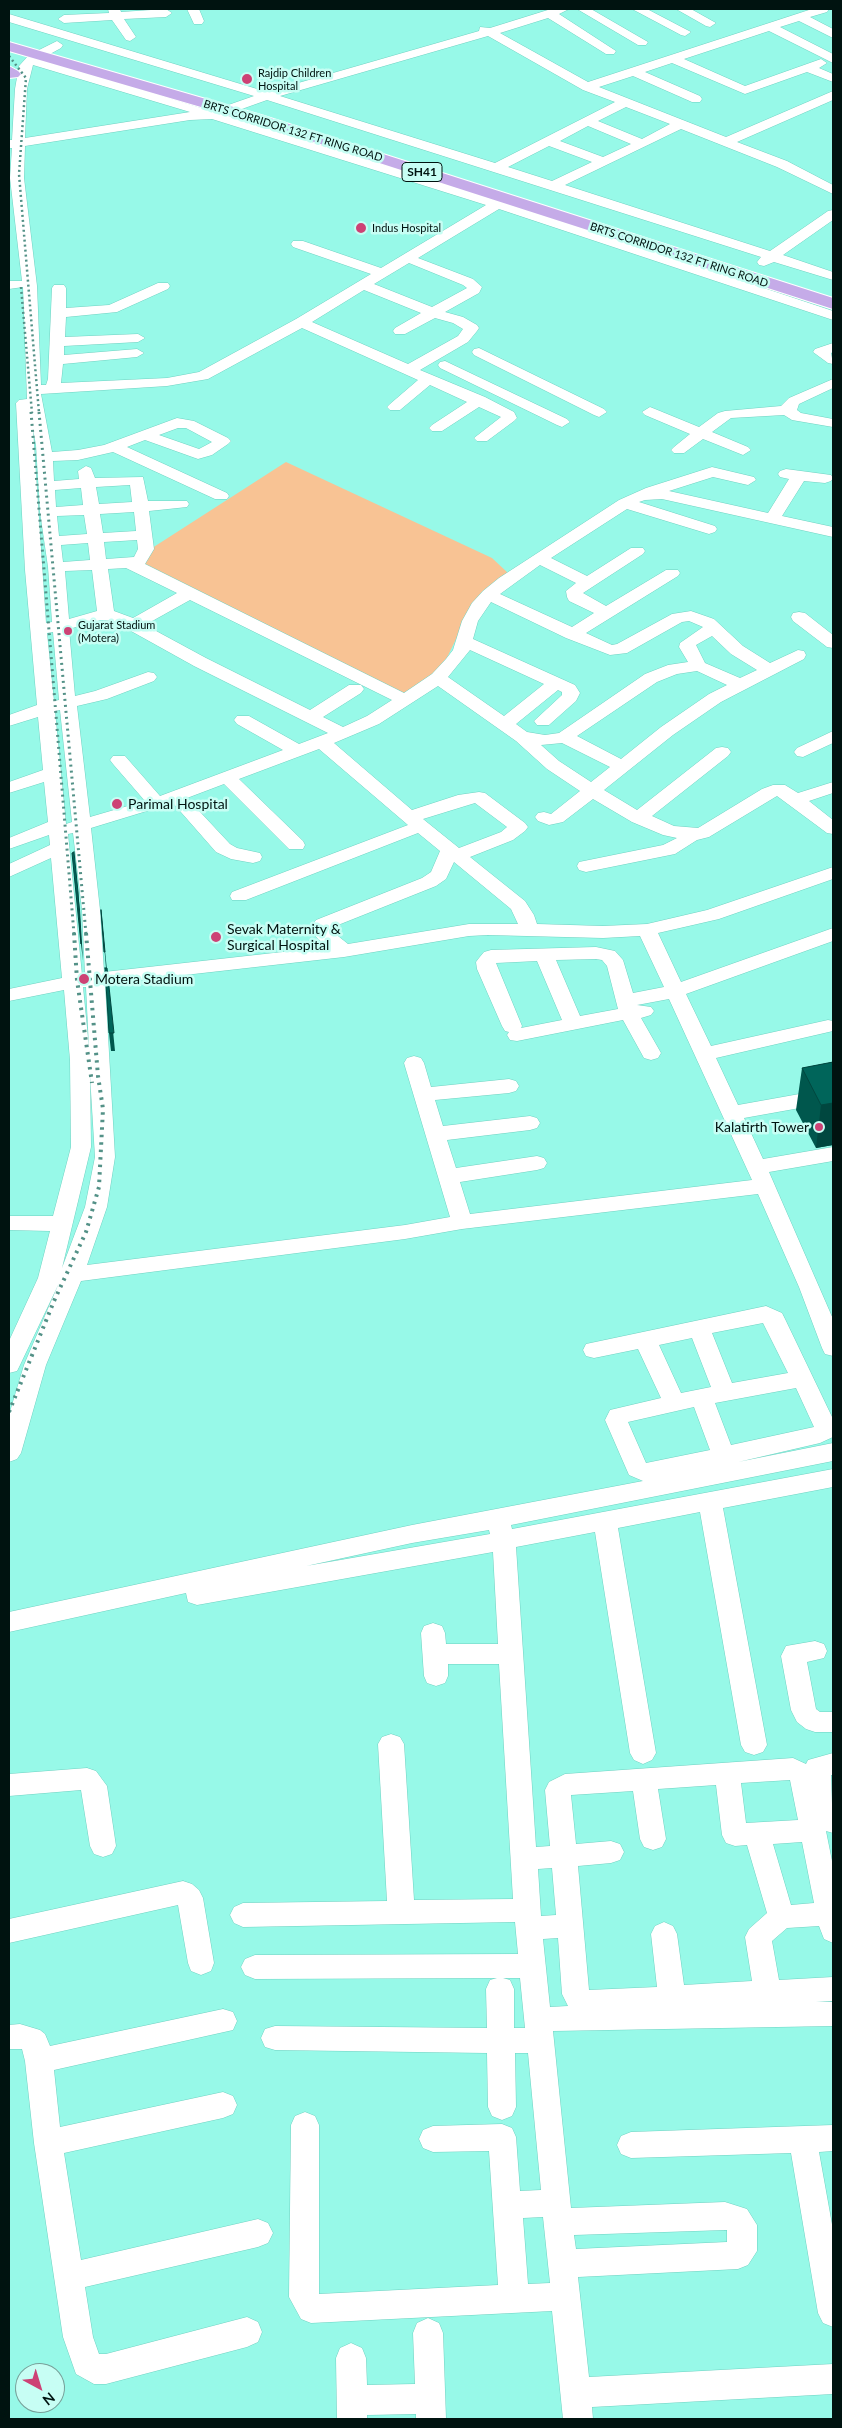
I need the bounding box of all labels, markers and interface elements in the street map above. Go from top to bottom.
place label: Rajdip Children Hospital [258,66,331,92]
marker: Rajdip Children Hospital [240,72,254,86]
street label: BRTS CORRIDOR 132 FT RING ROAD [202,97,384,165]
road number: SH41 [402,162,442,182]
street label: BRTS CORRIDOR 132 FT RING ROAD [588,220,770,290]
marker: Indus Hospital [354,221,368,235]
place label: Indus Hospital [372,221,441,235]
place label: Gujarat Stadium (Motera) [78,618,155,644]
marker: Gujarat Stadium (Motera) [62,625,74,637]
place label: Parimal Hospital [128,796,228,812]
marker: Parimal Hospital [110,797,124,811]
place label: Sevak Maternity & Surgical Hospital [227,921,341,954]
marker: Sevak Maternity & Surgical Hospital [209,930,223,944]
place label: Motera Stadium [95,971,193,987]
marker: Motera Stadium [77,972,91,986]
place label: Kalatirth Tower [715,1119,809,1135]
marker: Kalatirth Tower [813,1121,825,1133]
north arrow [15,2363,65,2413]
text: N [40,2389,59,2409]

